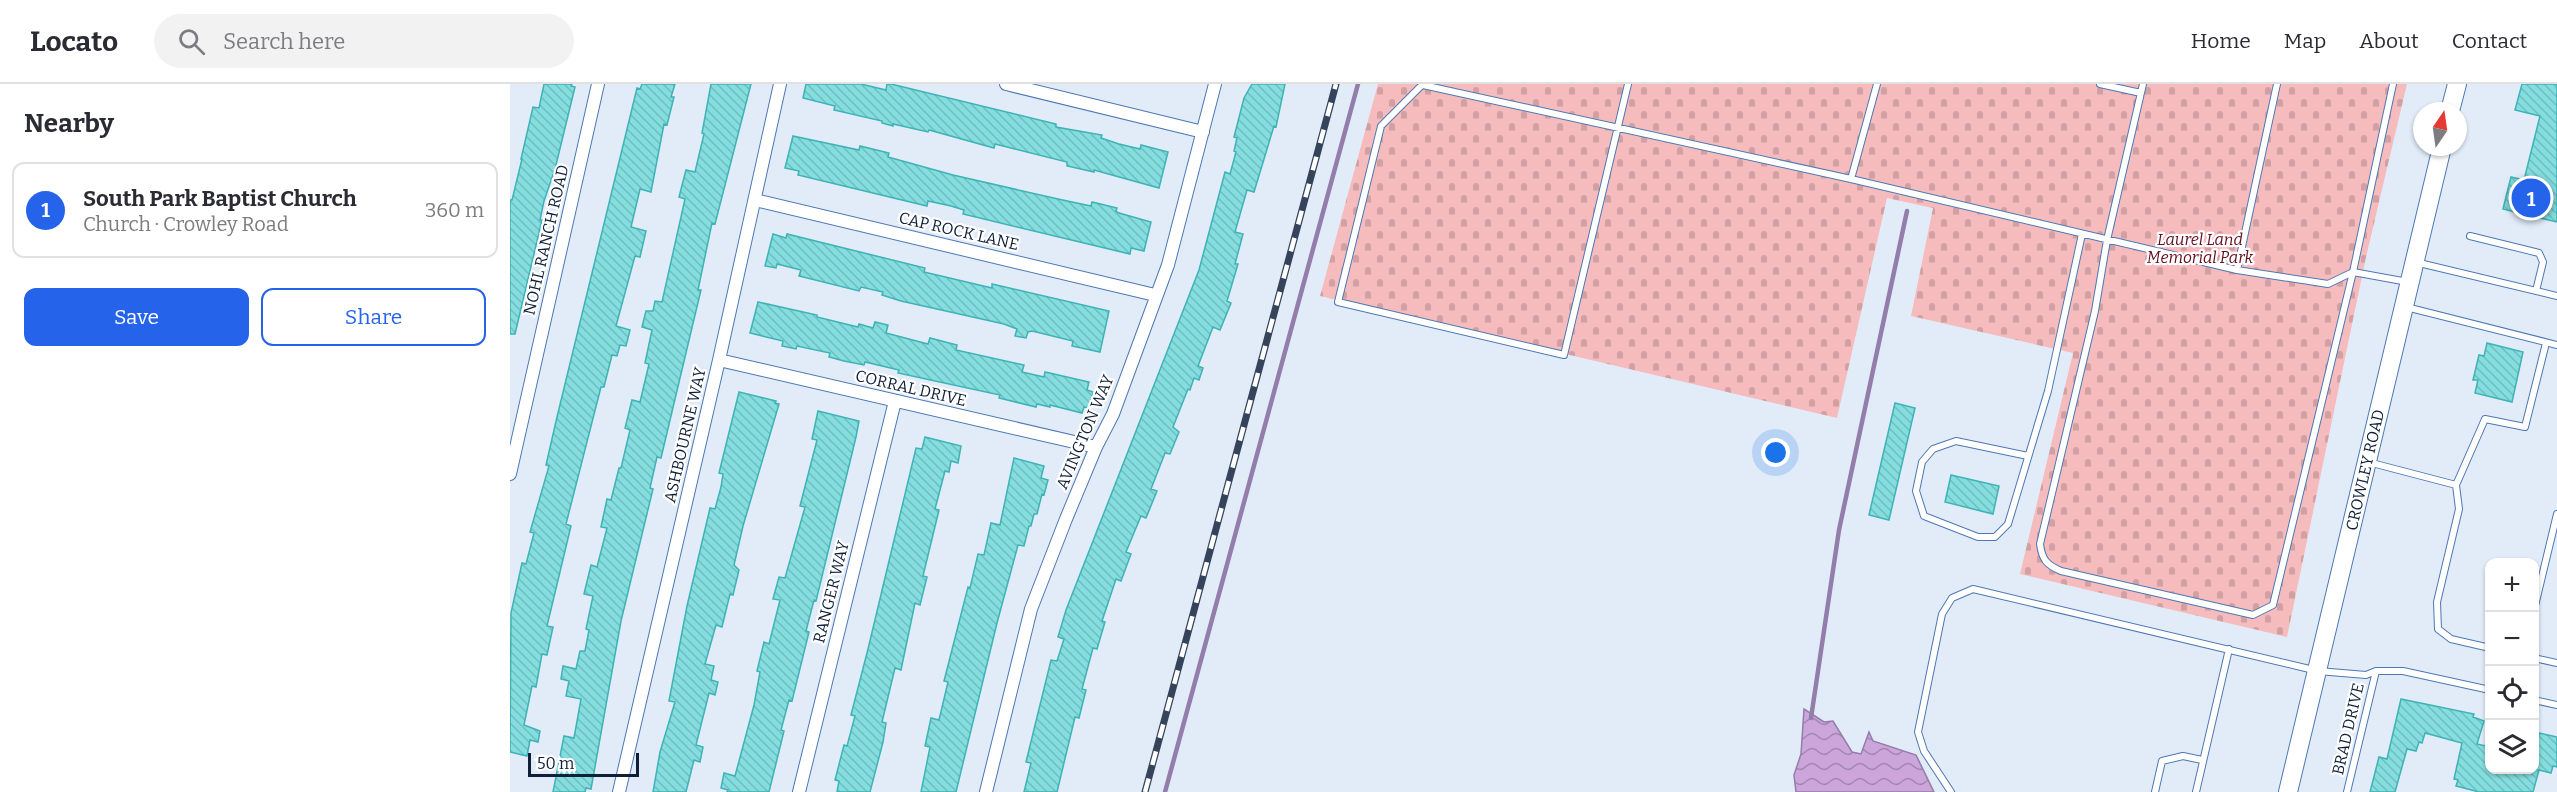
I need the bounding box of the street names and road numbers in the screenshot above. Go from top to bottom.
street label: NOHL RANCH ROAD [519,163,573,317]
street label: CAP ROCK LANE [897,208,1021,254]
street label: ASHBOURNE WAY [660,365,710,505]
street label: CORRAL DRIVE [854,366,968,410]
street label: AVINGTON WAY [1052,371,1118,492]
street label: CROWLEY ROAD [2342,408,2388,532]
street label: RANGER WAY [809,538,853,645]
street label: BRAD DRIVE [2328,681,2368,777]

